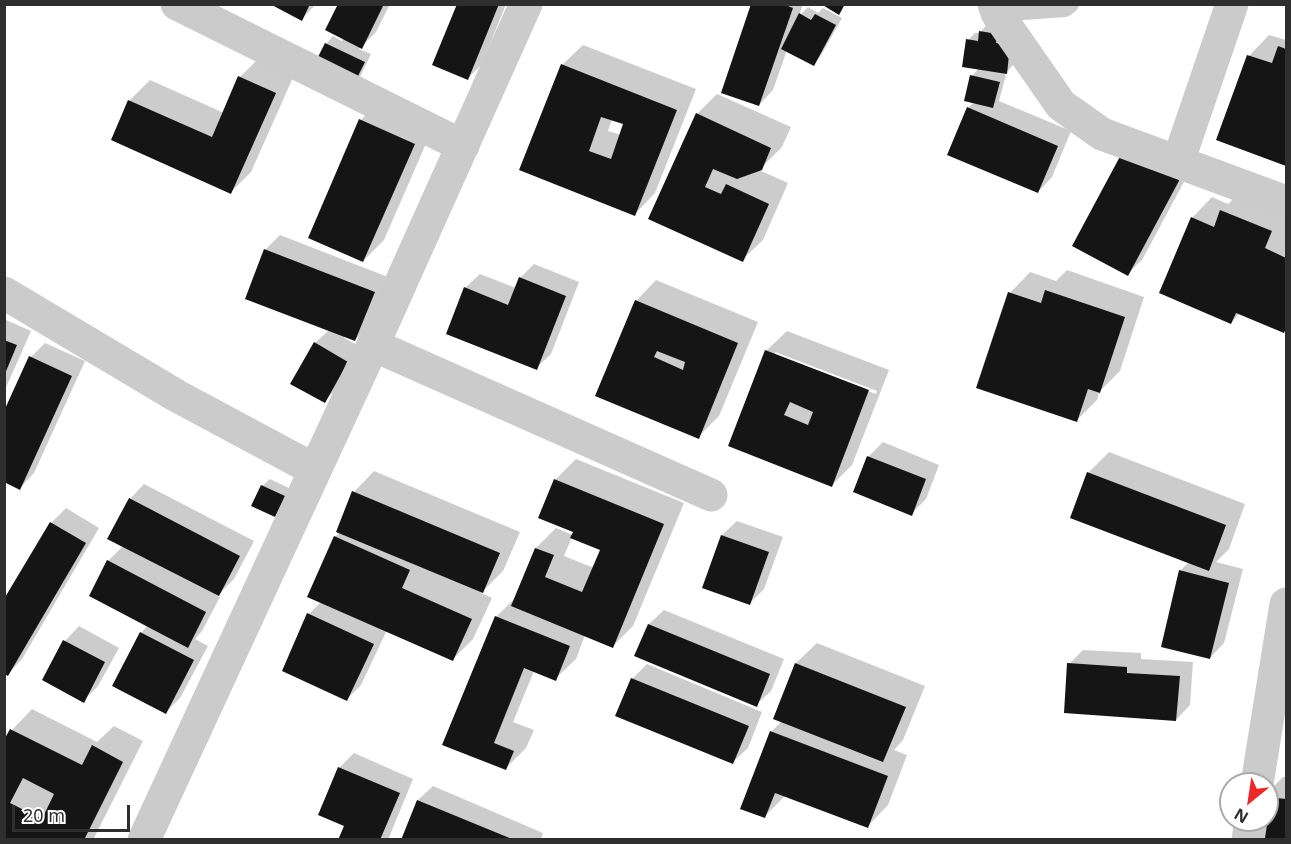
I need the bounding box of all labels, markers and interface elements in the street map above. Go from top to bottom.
north arrow [1219,772,1279,832]
scale bar [15,793,134,831]
text: 20 m [23,803,65,827]
text: N [1230,803,1252,829]

